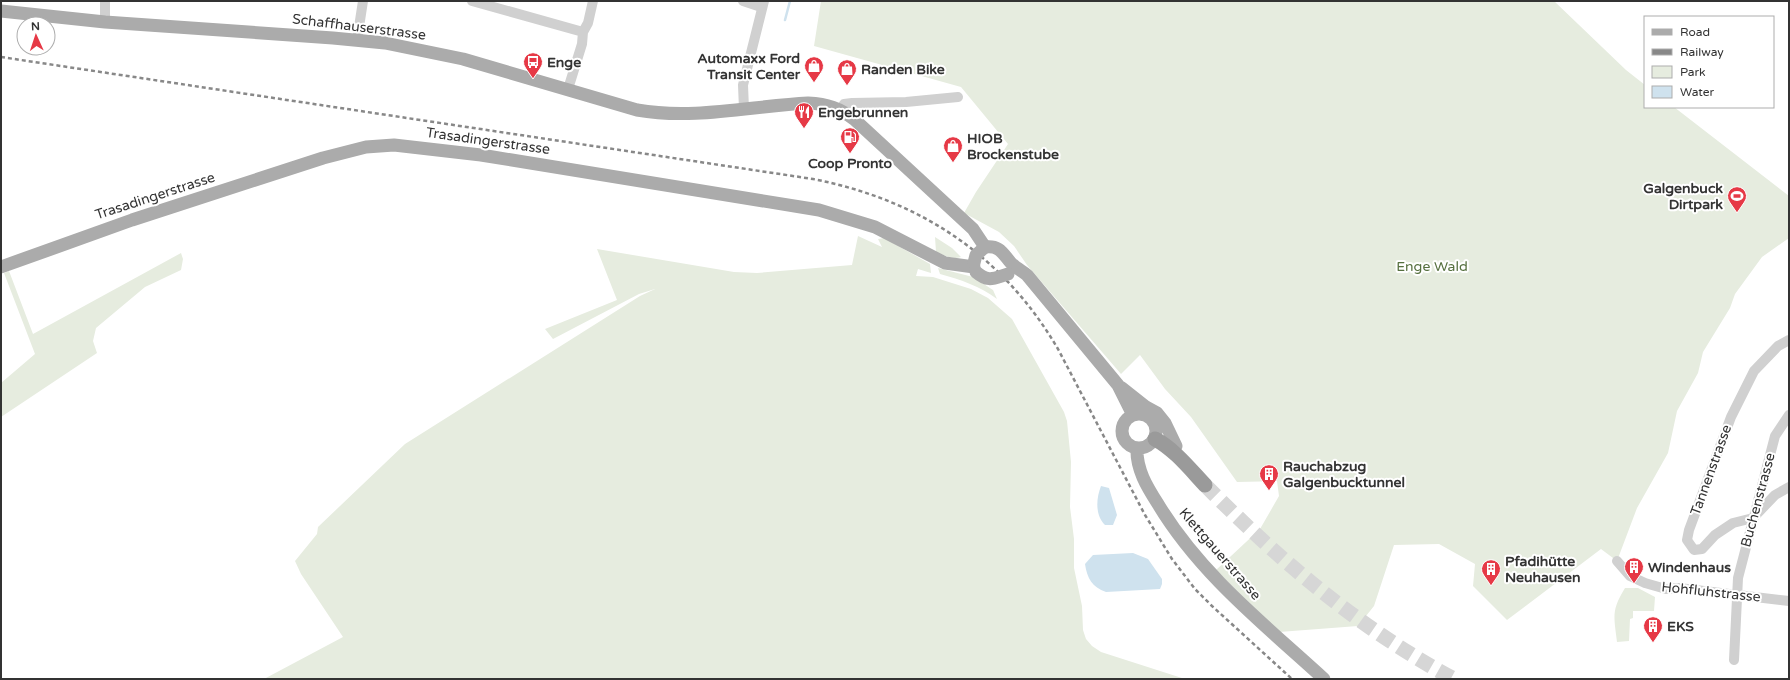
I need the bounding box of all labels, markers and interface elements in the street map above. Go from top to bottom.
street label: Schaffhauserstrasse [291,10,427,44]
north arrow [16,16,56,56]
legend [1644,16,1774,108]
text: N [31,20,40,33]
text: Road [1680,25,1710,39]
text: Railway [1680,45,1724,59]
place label: Automaxx Ford Transit Center [697,50,801,83]
bus stop icon: Enge [522,51,544,79]
place label: Enge [547,54,581,71]
shop icon: Automaxx Ford Transit Center [803,55,825,83]
shop icon: Randen Bike [836,58,858,86]
place label: Randen Bike [861,61,945,78]
text: Park [1680,65,1706,79]
text: Water [1680,85,1715,99]
restaurant icon: Engebrunnen [793,101,815,129]
place label: Engebrunnen [818,104,908,121]
street label: Trasadingerstrasse [425,124,551,158]
fuel station icon: Coop Pronto [839,126,861,154]
place label: HIOB Brockenstube [967,130,1059,163]
shop icon: HIOB Brockenstube [942,135,964,163]
place label: Coop Pronto [808,155,893,172]
street label: Trasadingerstrasse [93,169,217,223]
place label: Galgenbuck Dirtpark [1643,180,1723,213]
sports icon: Galgenbuck Dirtpark [1726,185,1748,213]
park label: Enge Wald [1396,258,1468,275]
street label: Tannenstrasse [1687,422,1735,518]
street label: Buchenstrasse [1737,451,1779,549]
place label: Rauchabzug Galgenbucktunnel [1283,458,1405,491]
building icon: Rauchabzug Galgenbucktunnel [1258,463,1280,491]
street label: Klettgauerstrasse [1175,504,1265,604]
place label: Pfadihütte Neuhausen [1505,553,1581,586]
building icon: Windenhaus [1623,556,1645,584]
building icon: Pfadihütte Neuhausen [1480,558,1502,586]
place label: Windenhaus [1648,559,1731,576]
street label: Hohfluhstrasse [1660,578,1762,606]
building icon: EKS [1642,615,1664,643]
place label: EKS [1667,618,1694,635]

